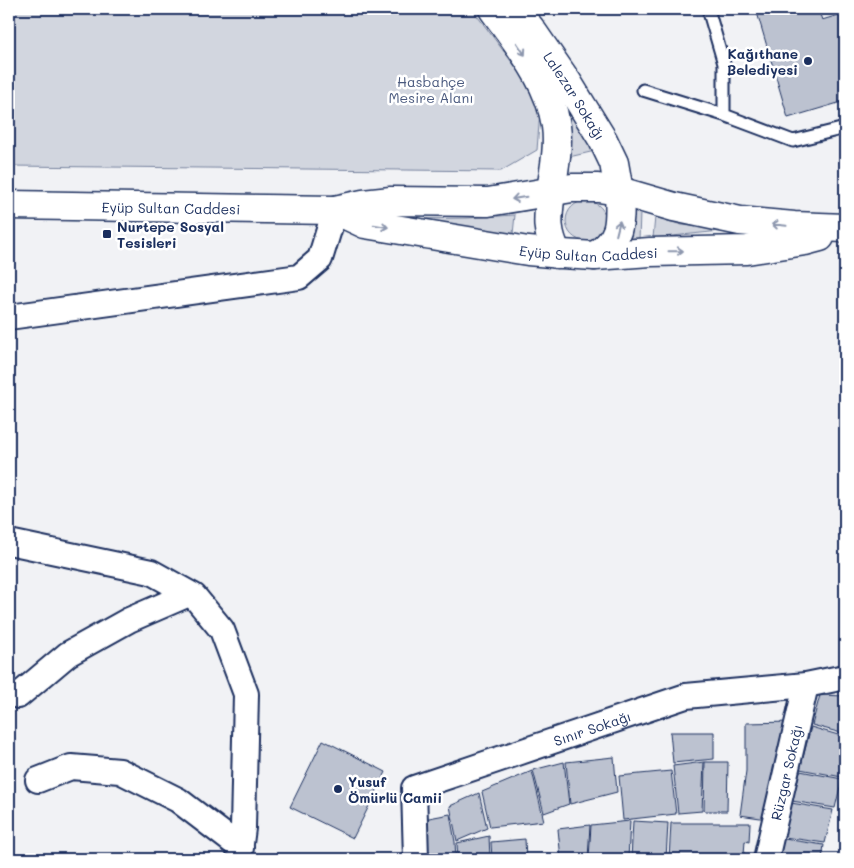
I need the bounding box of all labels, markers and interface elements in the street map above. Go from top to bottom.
one-way arrow [516,42,526,56]
place label: Kağıthane Belediyesi [727,44,798,79]
street label: Lalezar Sokağı [540,48,610,143]
marker: Kağıthane Belediyesi [802,55,814,67]
park label: Hasbahçe Mesire Alanı [388,72,474,107]
one-way arrow [511,193,527,203]
street label: Eyüp Sultan Caddesi [102,197,240,218]
place label: Nurtepe Sosyal Tesisleri [117,217,224,252]
one-way arrow [771,220,787,229]
one-way arrow [613,221,623,237]
one-way arrow [373,222,389,232]
marker: Nurtepe Sosyal Tesisleri [101,228,113,240]
street label: Eyüp Sultan Caddesi [518,240,658,266]
one-way arrow [668,246,684,256]
street label: Sınır Sokağı [551,706,633,750]
street label: Rüzgar Sokağı [766,723,806,822]
place label: Yusuf Ömürlü Camii [348,772,442,807]
marker: Yusuf Ömürlü Camii [332,783,344,795]

